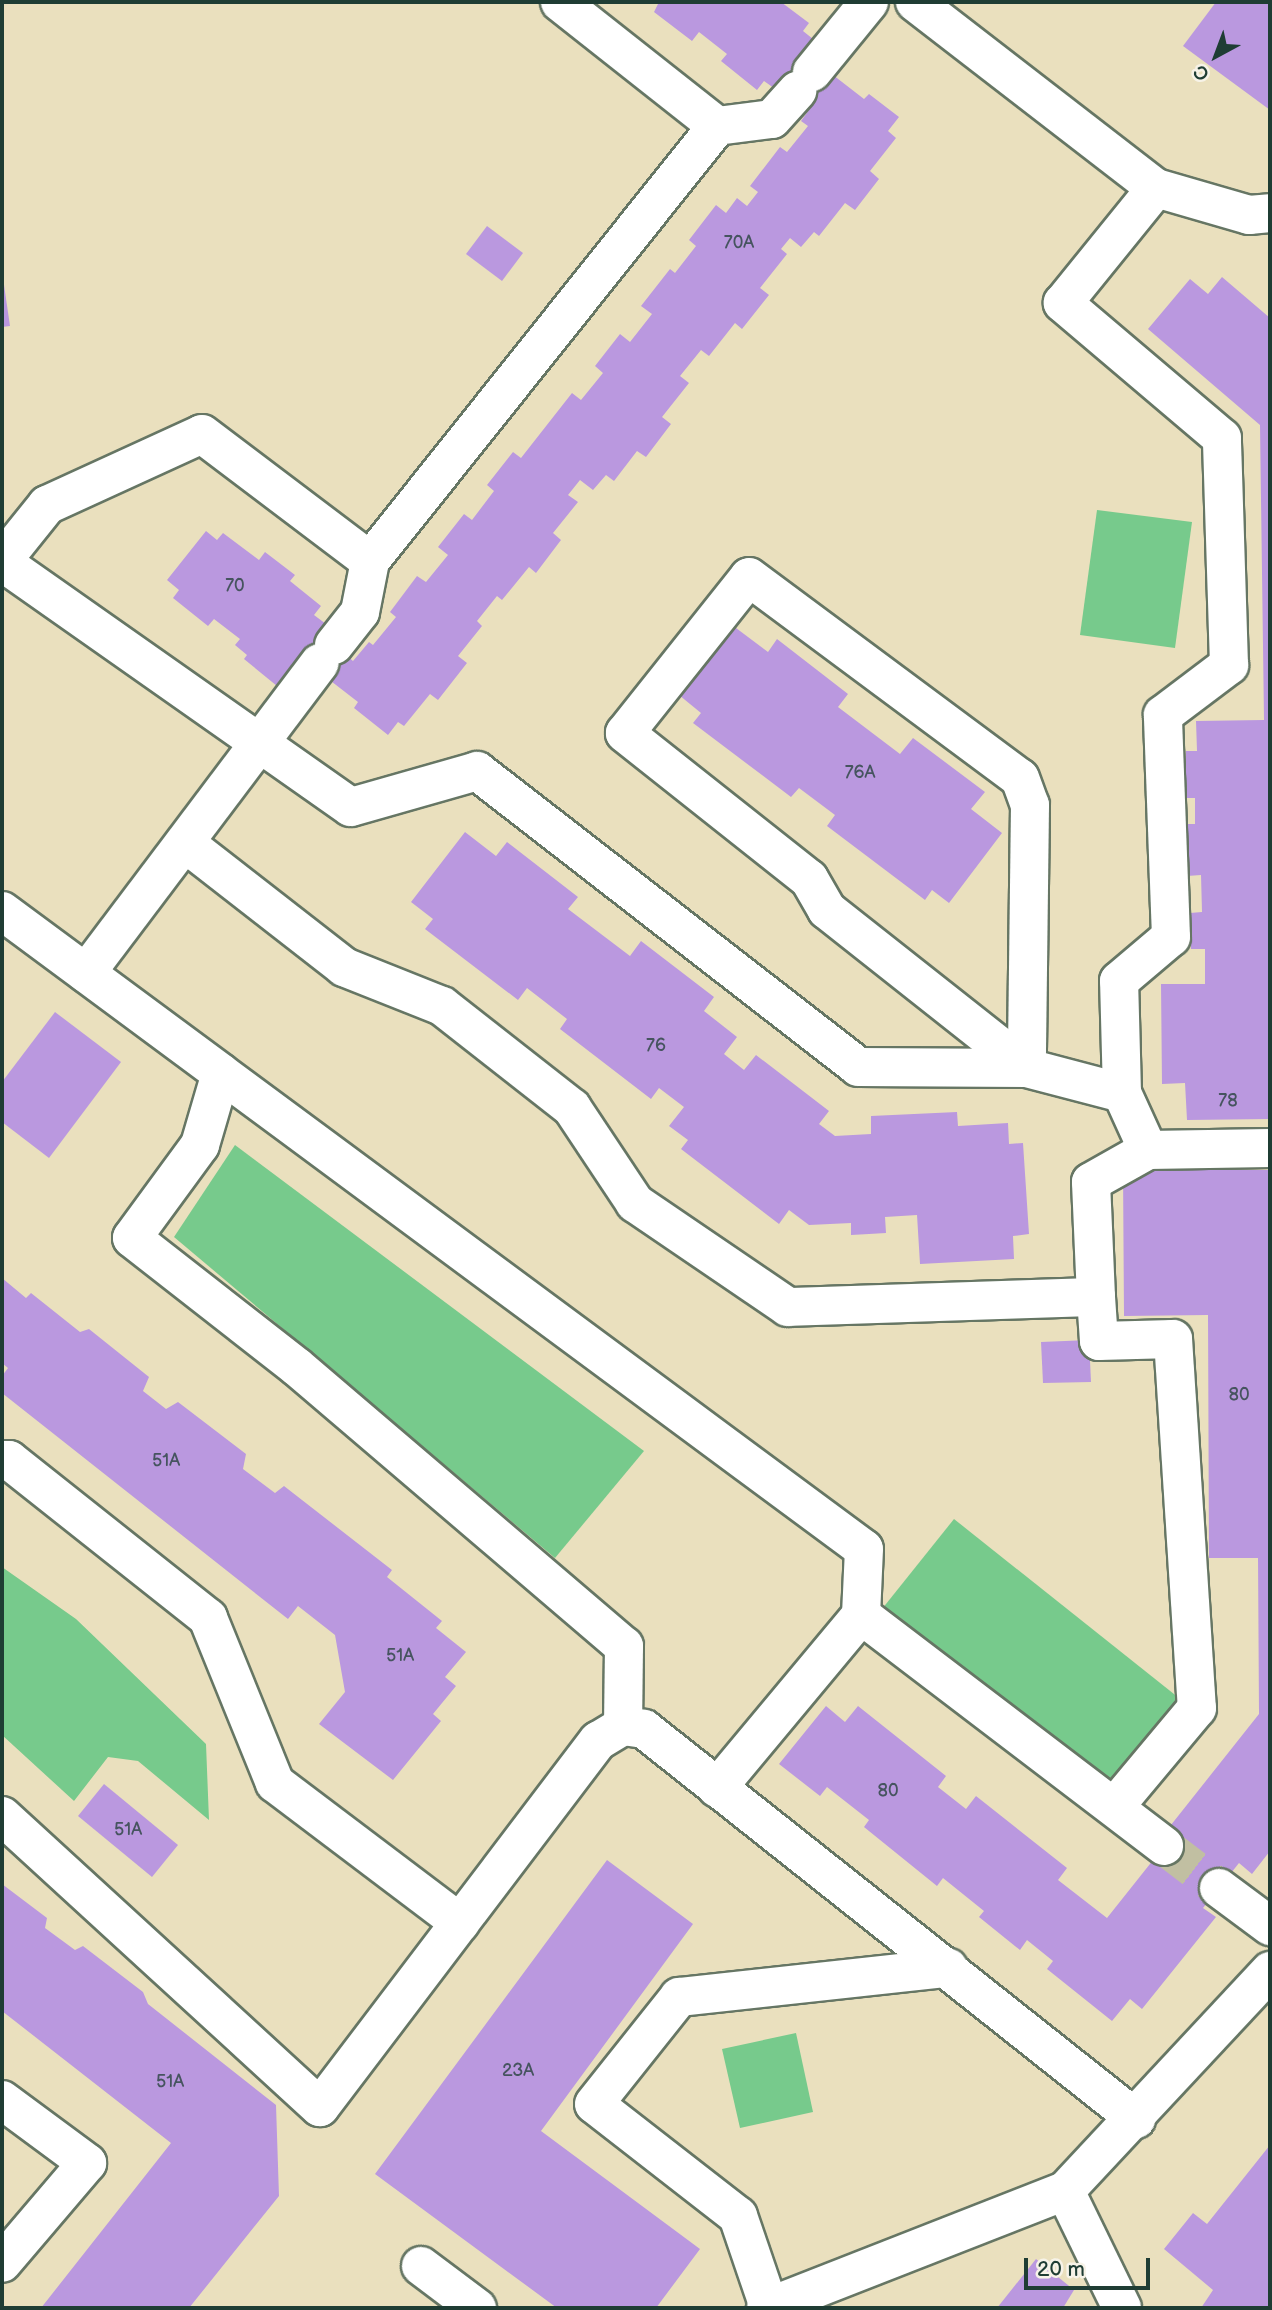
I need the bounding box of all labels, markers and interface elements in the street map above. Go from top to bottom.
north arrow [1181,21,1251,91]
text: С [1189,59,1214,85]
house number: 70А [724,232,754,254]
house number: 70 [225,575,245,597]
house number: 76А [845,762,875,784]
house number: 76 [646,1035,666,1057]
house number: 78 [1218,1090,1238,1112]
house number: 80 [1228,1384,1250,1406]
house number: 51А [152,1450,180,1472]
house number: 51А [386,1645,414,1667]
house number: 80 [877,1780,899,1802]
house number: 51А [114,1819,142,1841]
house number: 23А [502,2060,534,2082]
house number: 51А [156,2071,184,2093]
scale bar [1027,2244,1153,2288]
text: 20 m [1037,2257,1085,2282]

